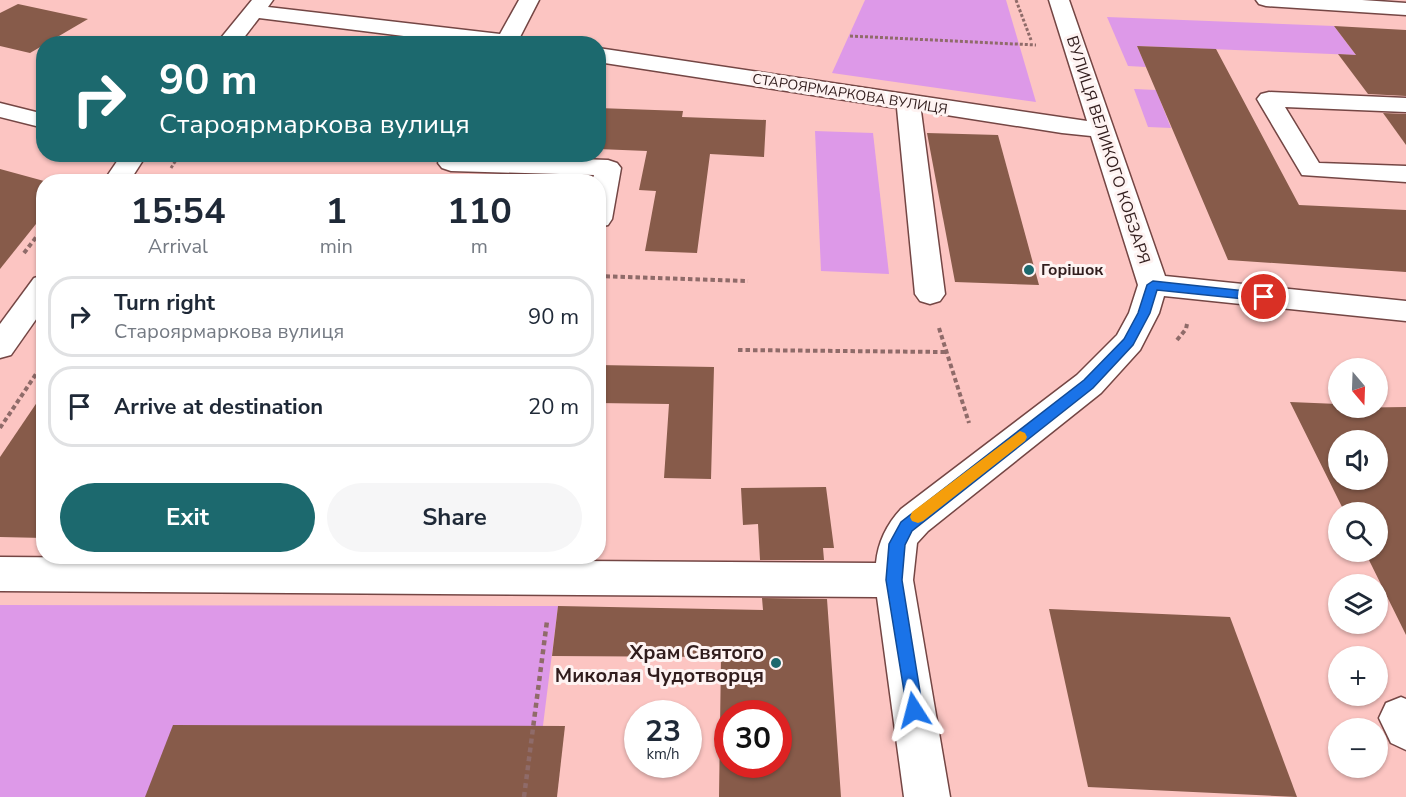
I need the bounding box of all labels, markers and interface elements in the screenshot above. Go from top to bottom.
street label: ВУЛИЦЯ ВЕЛИКОГО КОБЗАРЯ [1061,33,1155,267]
text: 90 m [159,52,258,109]
icon: right [60,60,138,138]
street label: СТАРОЯРМАРКОВА ВУЛИЦЯ [751,69,949,119]
text: Староярмаркова вулиця [159,106,470,143]
text: 15:54 [130,187,226,236]
text: 1 [325,187,347,236]
text: 110 [447,187,512,236]
text: Arrival [148,233,208,260]
text: min [320,233,353,260]
text: m [471,233,488,260]
place label: Горішок [1041,259,1104,281]
marker: Горішок [1022,263,1036,277]
pin [1238,271,1289,322]
icon: arrive [1247,280,1280,313]
text: Turn right [114,288,215,318]
icon: right [63,300,96,333]
text: 90 m [528,302,579,332]
text: Староярмаркова вулиця [114,318,344,345]
north arrow [1328,358,1388,418]
map controls [1328,358,1388,778]
icon: arrive [63,390,96,423]
text: Arrive at destination [114,392,323,422]
text: 20 m [528,392,579,422]
button: sound [1328,430,1388,490]
button: Exit [60,483,315,552]
button: Share [327,483,582,552]
button: search [1328,502,1388,562]
button: layers [1328,574,1388,634]
place label: Храм Святого Миколая Чудотворця [555,639,764,689]
button: + [1328,646,1388,706]
marker: Храм Святого Миколая Чудотворця [769,656,783,670]
position arrow [882,678,946,742]
speed limit sign: 30 [714,700,792,778]
text: 23 [645,711,681,752]
button: − [1328,718,1388,778]
text: km/h [646,744,680,764]

